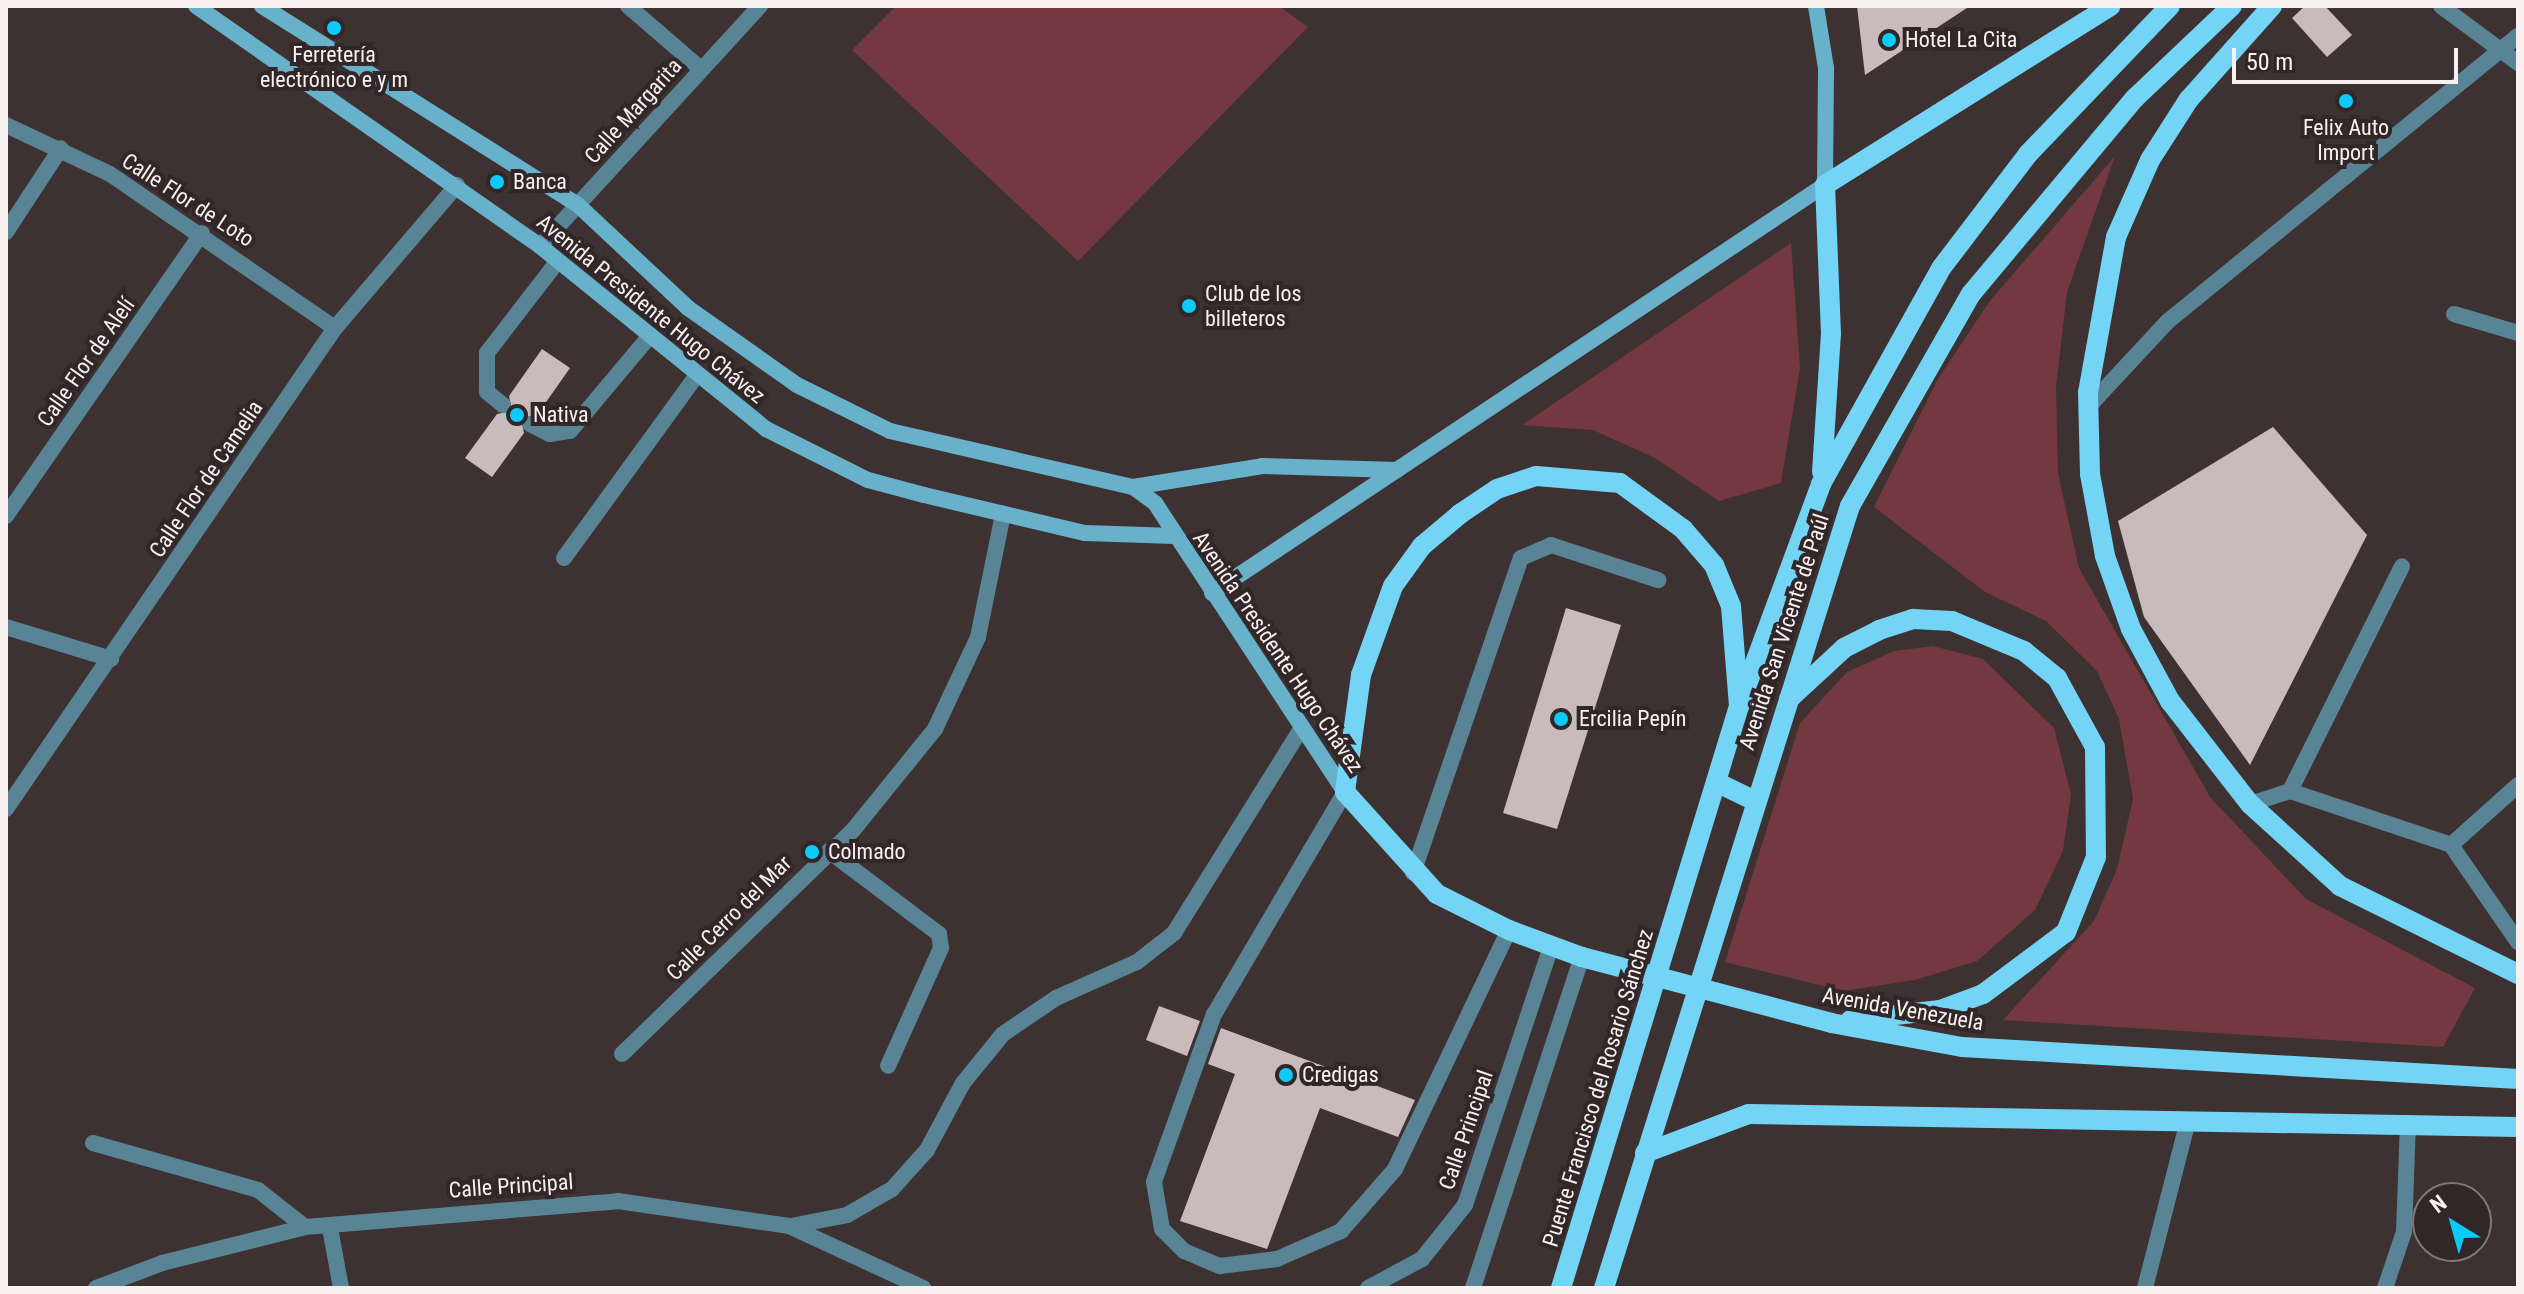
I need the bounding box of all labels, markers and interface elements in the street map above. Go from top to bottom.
marker: Ferretería electrónico e y m [325,19,343,37]
place label: Hotel La Cita [1905,27,2017,53]
marker: Hotel La Cita [1880,31,1898,49]
scale bar [2236,32,2462,82]
place label: Ferretería electrónico e y m [260,41,408,92]
text: 50 m [2246,48,2293,76]
street label: Calle Margarita [579,53,687,169]
marker: Felix Auto Import [2337,92,2355,110]
place label: Felix Auto Import [2303,114,2389,166]
street label: Calle Flor de Loto [117,148,259,252]
place label: Banca [513,169,567,195]
marker: Banca [488,173,506,191]
street label: Avenida Presidente Hugo Chávez [532,209,770,409]
place label: Club de los billeteros [1205,280,1301,332]
street label: Calle Flor de Alelí [32,292,140,432]
marker: Club de los billeteros [1180,297,1198,315]
street label: Calle Flor de Camelia [144,395,268,563]
place label: Nativa [533,402,589,428]
marker: Nativa [508,406,526,424]
street label: Avenida San Vicente de Paúl [1733,511,1835,753]
street label: Avenida Presidente Hugo Chávez [1187,526,1369,778]
place label: Ercilia Pepín [1579,706,1686,732]
marker: Ercilia Pepín [1550,708,1572,730]
place label: Colmado [828,839,906,865]
marker: Colmado [803,843,821,861]
street label: Calle Cerro del Mar [661,850,797,986]
street label: Puente Francisco del Rosario Sánchez [1537,926,1659,1250]
street label: Avenida Venezuela [1820,982,1986,1036]
place label: Credigas [1302,1062,1379,1088]
marker: Credigas [1277,1066,1295,1084]
street label: Calle Principal [1433,1067,1499,1193]
street label: Calle Principal [448,1168,574,1204]
north arrow [2412,1182,2492,1262]
text: N [2426,1190,2451,1218]

